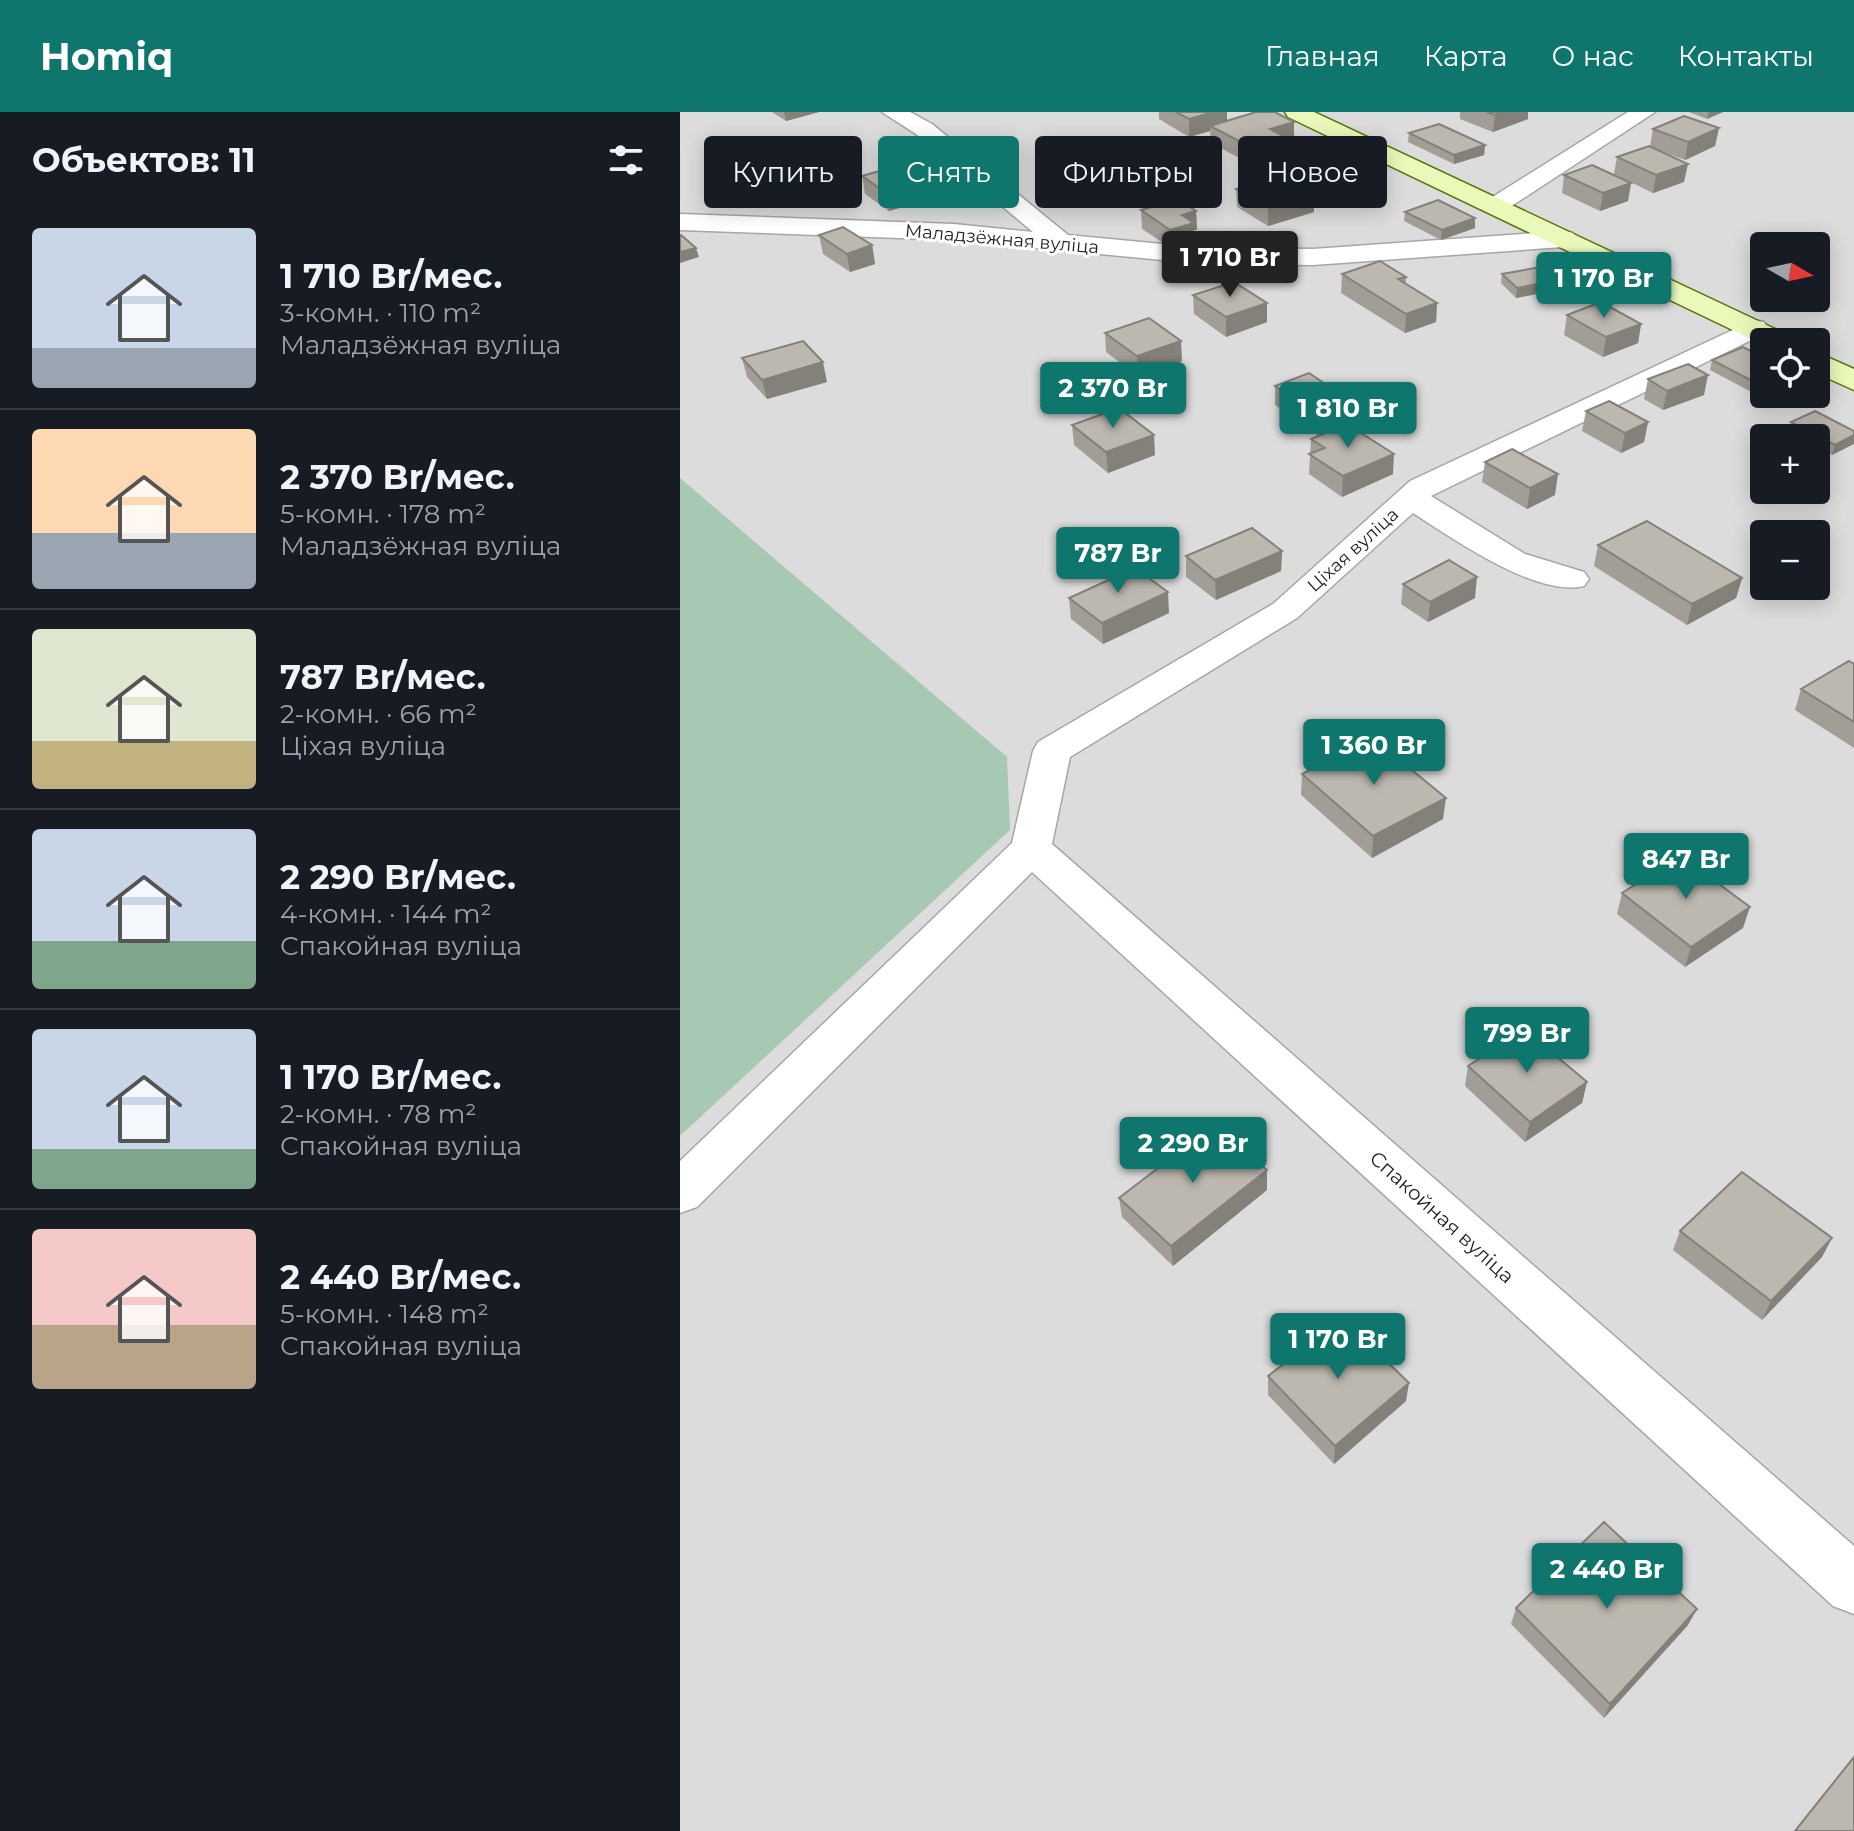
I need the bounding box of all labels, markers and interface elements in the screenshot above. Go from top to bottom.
text: Homiq [40,33,173,80]
text: Главная [1265,39,1380,73]
text: Карта [1424,39,1508,73]
text: О нас [1552,39,1634,73]
text: Контакты [1678,39,1814,73]
chip: Купить [704,136,862,208]
chip: Снять [878,136,1019,208]
chip: Фильтры [1035,136,1222,208]
chip: Новое [1238,136,1387,208]
icon: filters [604,138,648,182]
text: Объектов: 11 [32,139,256,181]
street label: Маладзёжная вуліца [904,220,1100,258]
pin: 1 710 Br [1147,231,1313,299]
north arrow [1750,232,1830,312]
map controls [1750,232,1830,600]
text: 1 710 Br [1180,241,1280,273]
pin: 1 170 Br [1521,252,1687,320]
text: 1 710 Br/мес. [280,255,502,297]
icon: home [96,260,192,356]
text: 1 170 Br [1554,262,1654,294]
text: 3-комн. · 110 m² [280,297,481,329]
button: locate [1750,328,1830,408]
text: Маладзёжная вуліца [280,329,561,361]
pin: 2 370 Br [1030,362,1196,430]
text: 2 370 Br [1058,372,1168,404]
pin: 1 810 Br [1265,382,1431,450]
text: 1 810 Br [1297,392,1399,424]
button: + [1750,424,1830,504]
text: 2 370 Br/мес. [280,456,515,498]
icon: home [96,461,192,557]
text: 5-комн. · 178 m² [280,498,486,530]
street label: Ціхая вуліца [1303,503,1403,597]
button: − [1750,520,1830,600]
pin: 787 Br [1053,527,1183,595]
text: Маладзёжная вуліца [280,530,561,562]
text: 787 Br [1074,537,1162,569]
text: 787 Br/мес. [280,656,486,698]
icon: home [96,661,192,757]
text: 2-комн. · 66 m² [280,698,477,730]
pin: 1 360 Br [1291,719,1457,787]
text: 1 360 Br [1321,729,1427,761]
text: Ціхая вуліца [280,730,446,762]
pin: 847 Br [1621,833,1751,901]
text: 847 Br [1642,843,1730,875]
text: 2 290 Br/мес. [280,856,516,898]
icon: home [96,861,192,957]
text: 4-комн. · 144 m² [280,898,492,930]
text: Спакойная вуліца [280,930,522,962]
pin: 799 Br [1462,1007,1592,1075]
text: 799 Br [1483,1017,1571,1049]
text: 1 170 Br/мес. [280,1056,501,1098]
icon: home [96,1061,192,1157]
text: 2-комн. · 78 m² [280,1098,476,1130]
pin: 2 290 Br [1110,1117,1276,1185]
text: 2 290 Br [1138,1127,1248,1159]
text: Спакойная вуліца [280,1130,522,1162]
street label: Спакойная вуліца [1365,1146,1519,1288]
text: 2 440 Br/мес. [280,1256,521,1298]
icon: home [96,1261,192,1357]
text: 5-комн. · 148 m² [280,1298,489,1330]
pin: 1 170 Br [1255,1313,1421,1381]
text: 1 170 Br [1288,1323,1388,1355]
text: Спакойная вуліца [280,1330,522,1362]
pin: 2 440 Br [1524,1543,1690,1611]
text: 2 440 Br [1550,1553,1664,1585]

